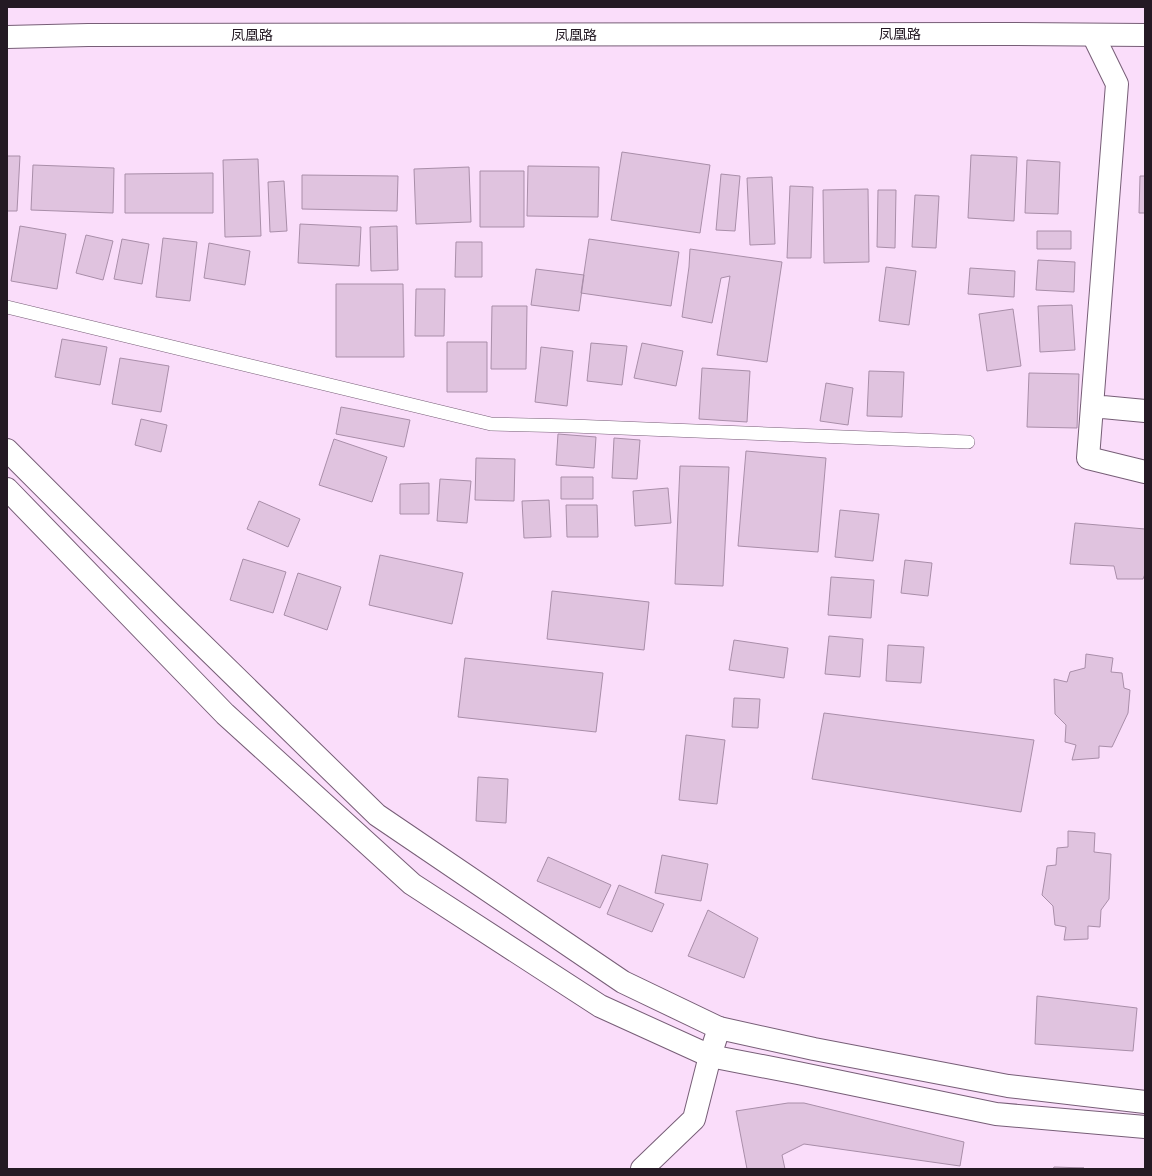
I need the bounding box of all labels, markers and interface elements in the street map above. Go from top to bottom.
street label: 凤凰路 [879,25,921,42]
street label: 凤凰路 [231,26,273,43]
street label: 凤凰路 [555,26,597,43]

